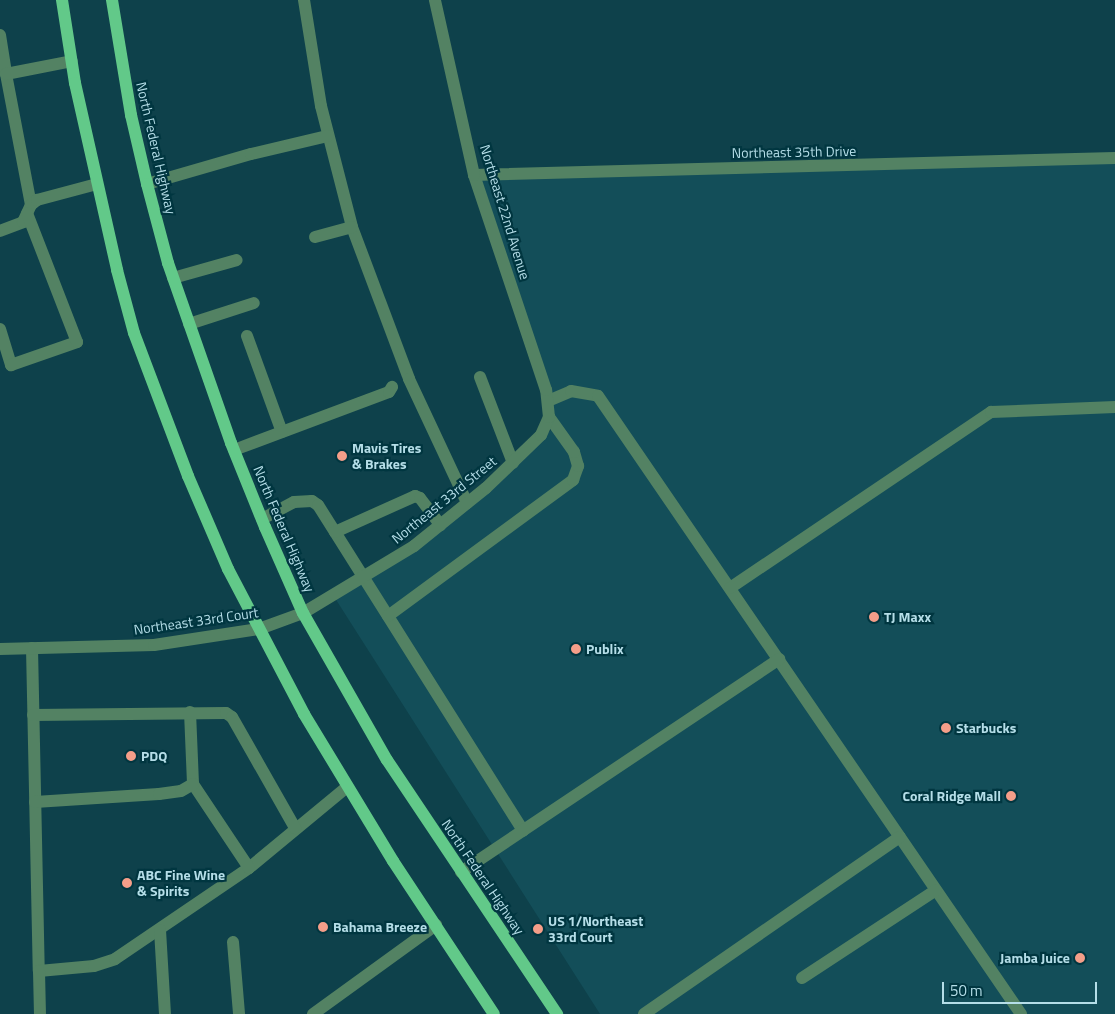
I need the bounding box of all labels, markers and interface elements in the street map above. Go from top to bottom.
street label: North Federal Highway [133,80,179,216]
street label: Northeast 22nd Avenue [476,143,534,281]
street label: Northeast 35th Drive [732,143,856,161]
place label: Mavis Tires & Brakes [352,440,421,472]
marker: Mavis Tires & Brakes [336,450,348,462]
street label: Northeast 33rd Street [388,453,500,547]
street label: North Federal Highway [250,463,318,595]
street label: Northeast 33rd Court [133,604,259,638]
place label: TJ Maxx [884,609,931,625]
marker: TJ Maxx [868,611,880,623]
place label: Publix [586,641,624,657]
marker: Publix [570,643,582,655]
place label: Starbucks [956,720,1016,736]
marker: Starbucks [940,722,952,734]
place label: PDQ [141,748,167,764]
marker: PDQ [125,750,137,762]
place label: Coral Ridge Mall [902,788,1001,804]
marker: Coral Ridge Mall [1005,790,1017,802]
street label: North Federal Highway [438,816,528,938]
place label: ABC Fine Wine & Spirits [137,867,225,900]
marker: ABC Fine Wine & Spirits [121,877,133,889]
place label: US 1/Northeast 33rd Court [548,913,643,946]
place label: Bahama Breeze [333,919,427,935]
marker: Bahama Breeze [317,921,329,933]
marker: US 1/Northeast 33rd Court [532,923,544,935]
place label: Jamba Juice [1000,950,1070,966]
marker: Jamba Juice [1074,952,1086,964]
scale bar [945,972,1100,1004]
text: 50 m [950,979,983,1002]

